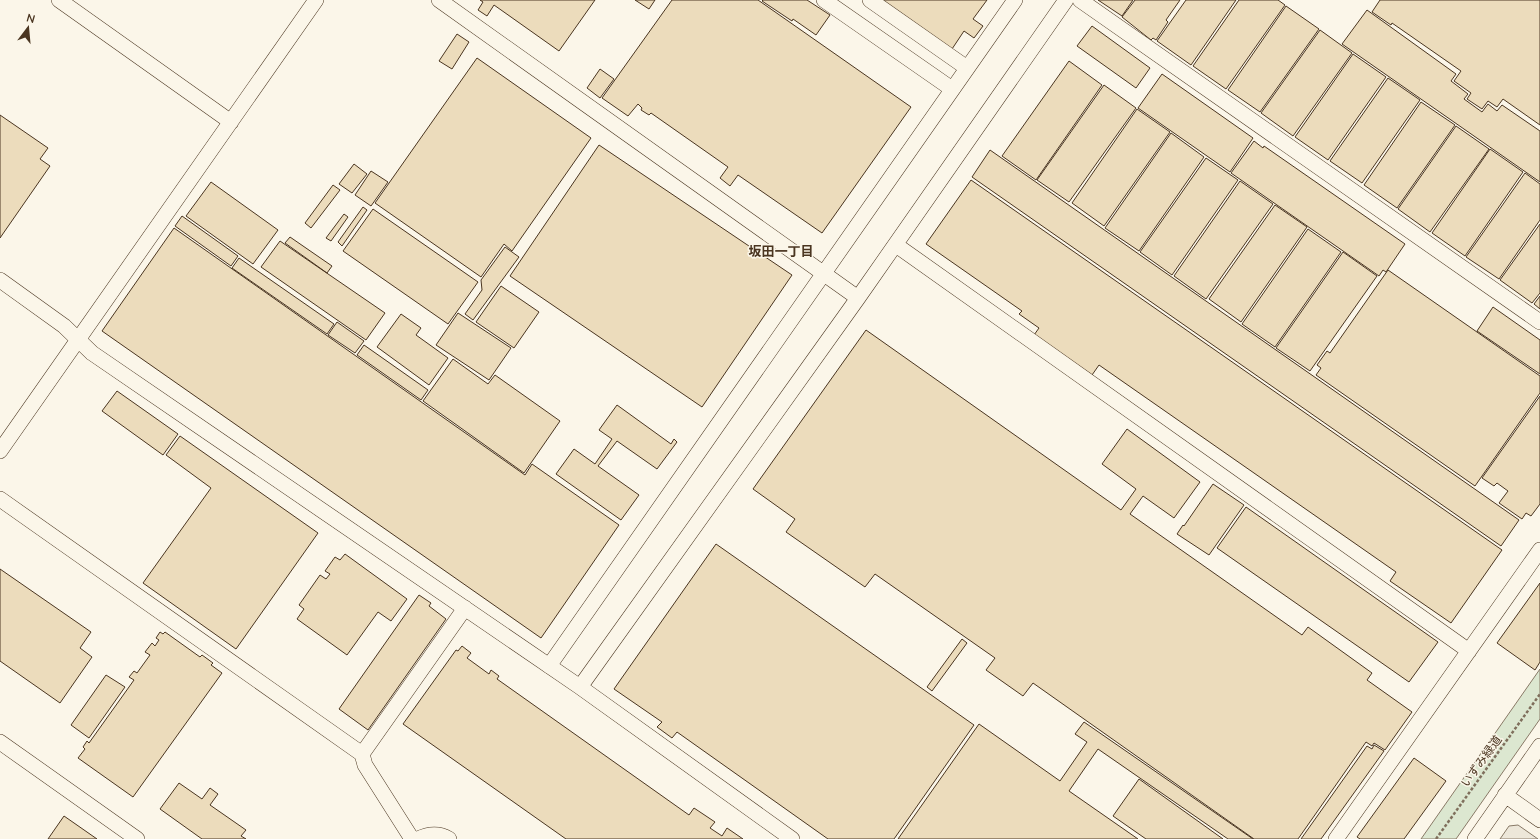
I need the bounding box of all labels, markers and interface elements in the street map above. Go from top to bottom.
north arrow [8,8,48,48]
text: N [25,11,37,26]
district label: 坂田一丁目 [748,243,814,259]
street label: いずみ緑道 [1457,732,1505,790]

